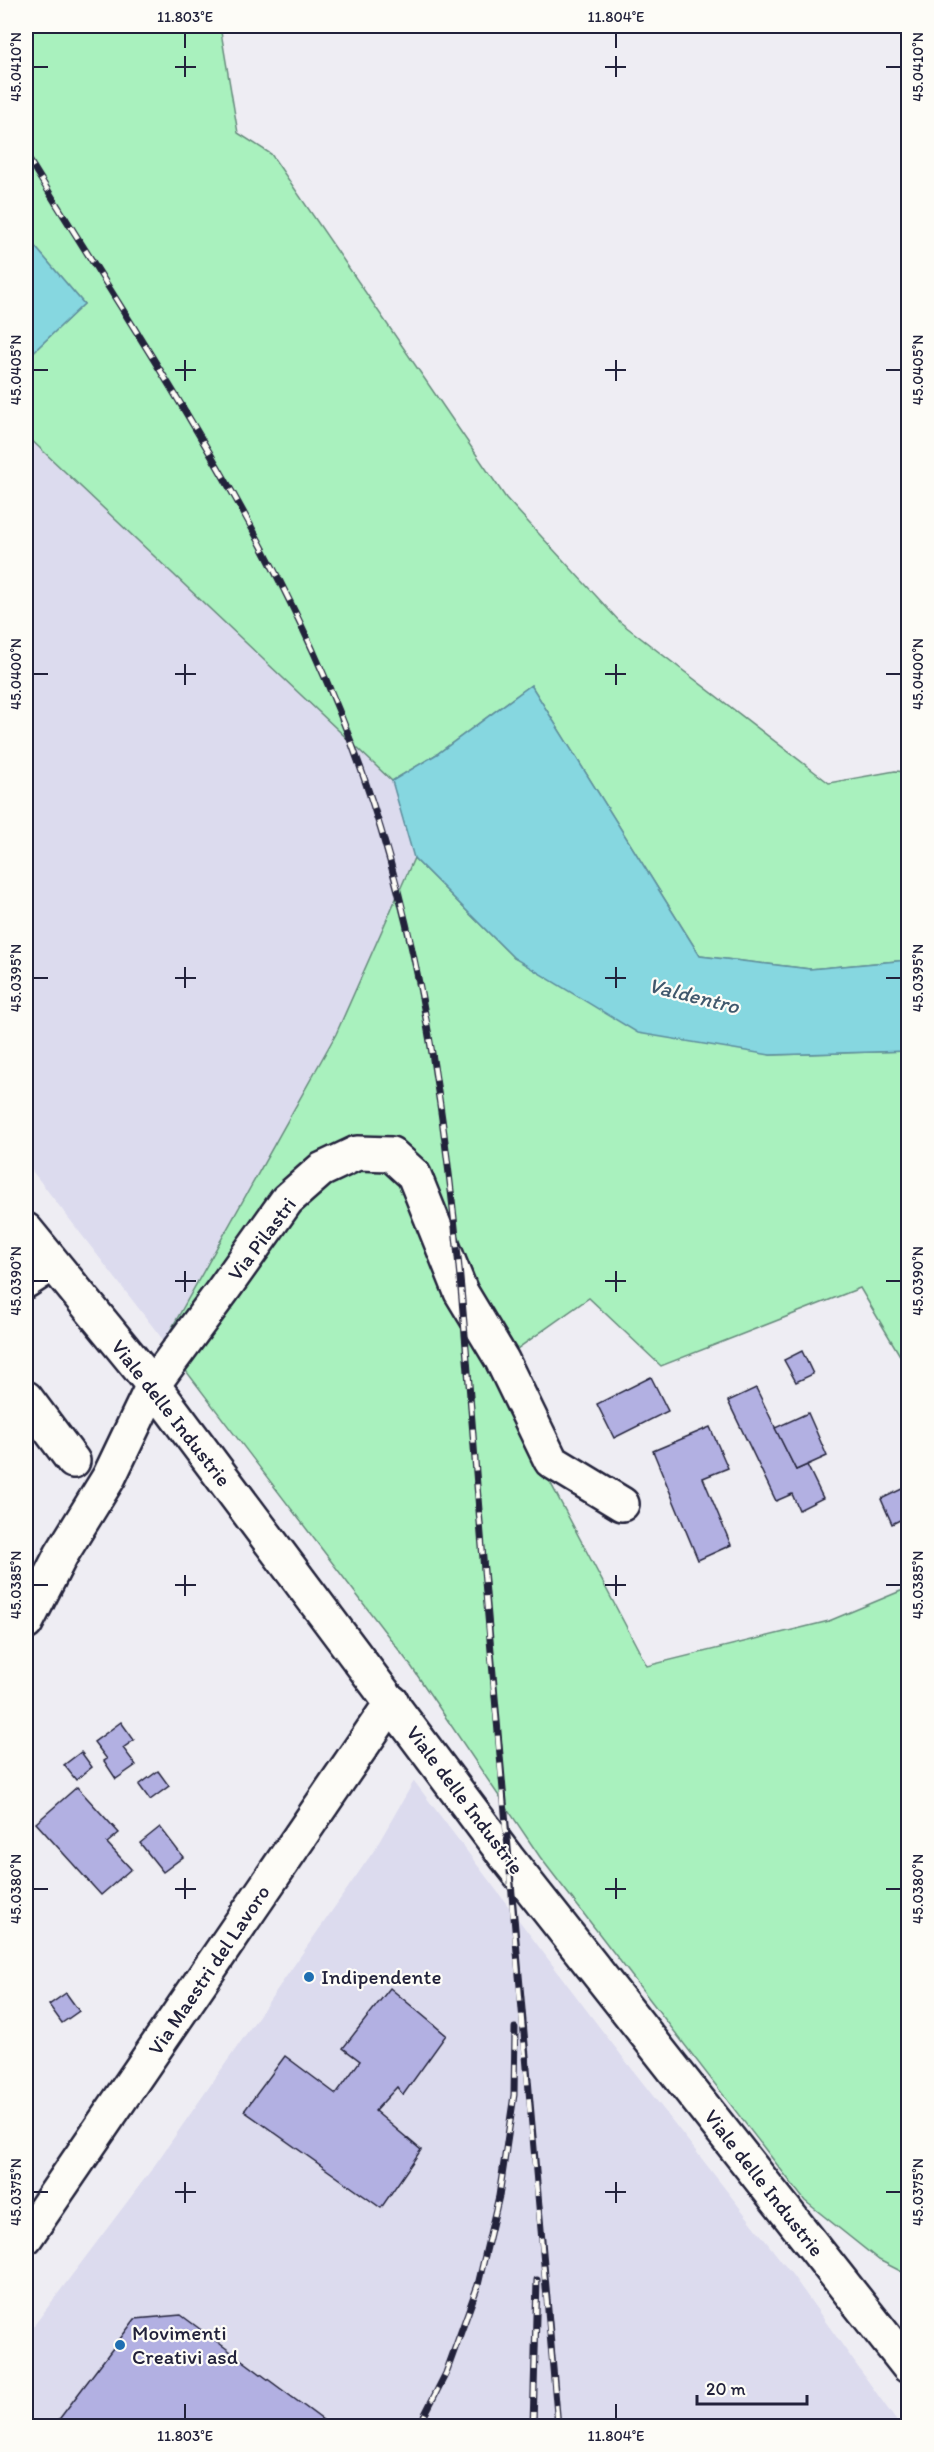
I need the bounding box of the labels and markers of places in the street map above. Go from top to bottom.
place label: Indipendente [321,1964,441,1989]
marker: Indipendente [302,1970,316,1984]
place label: Movimenti Creativi asd [132,2320,238,2369]
marker: Movimenti Creativi asd [113,2338,127,2352]

